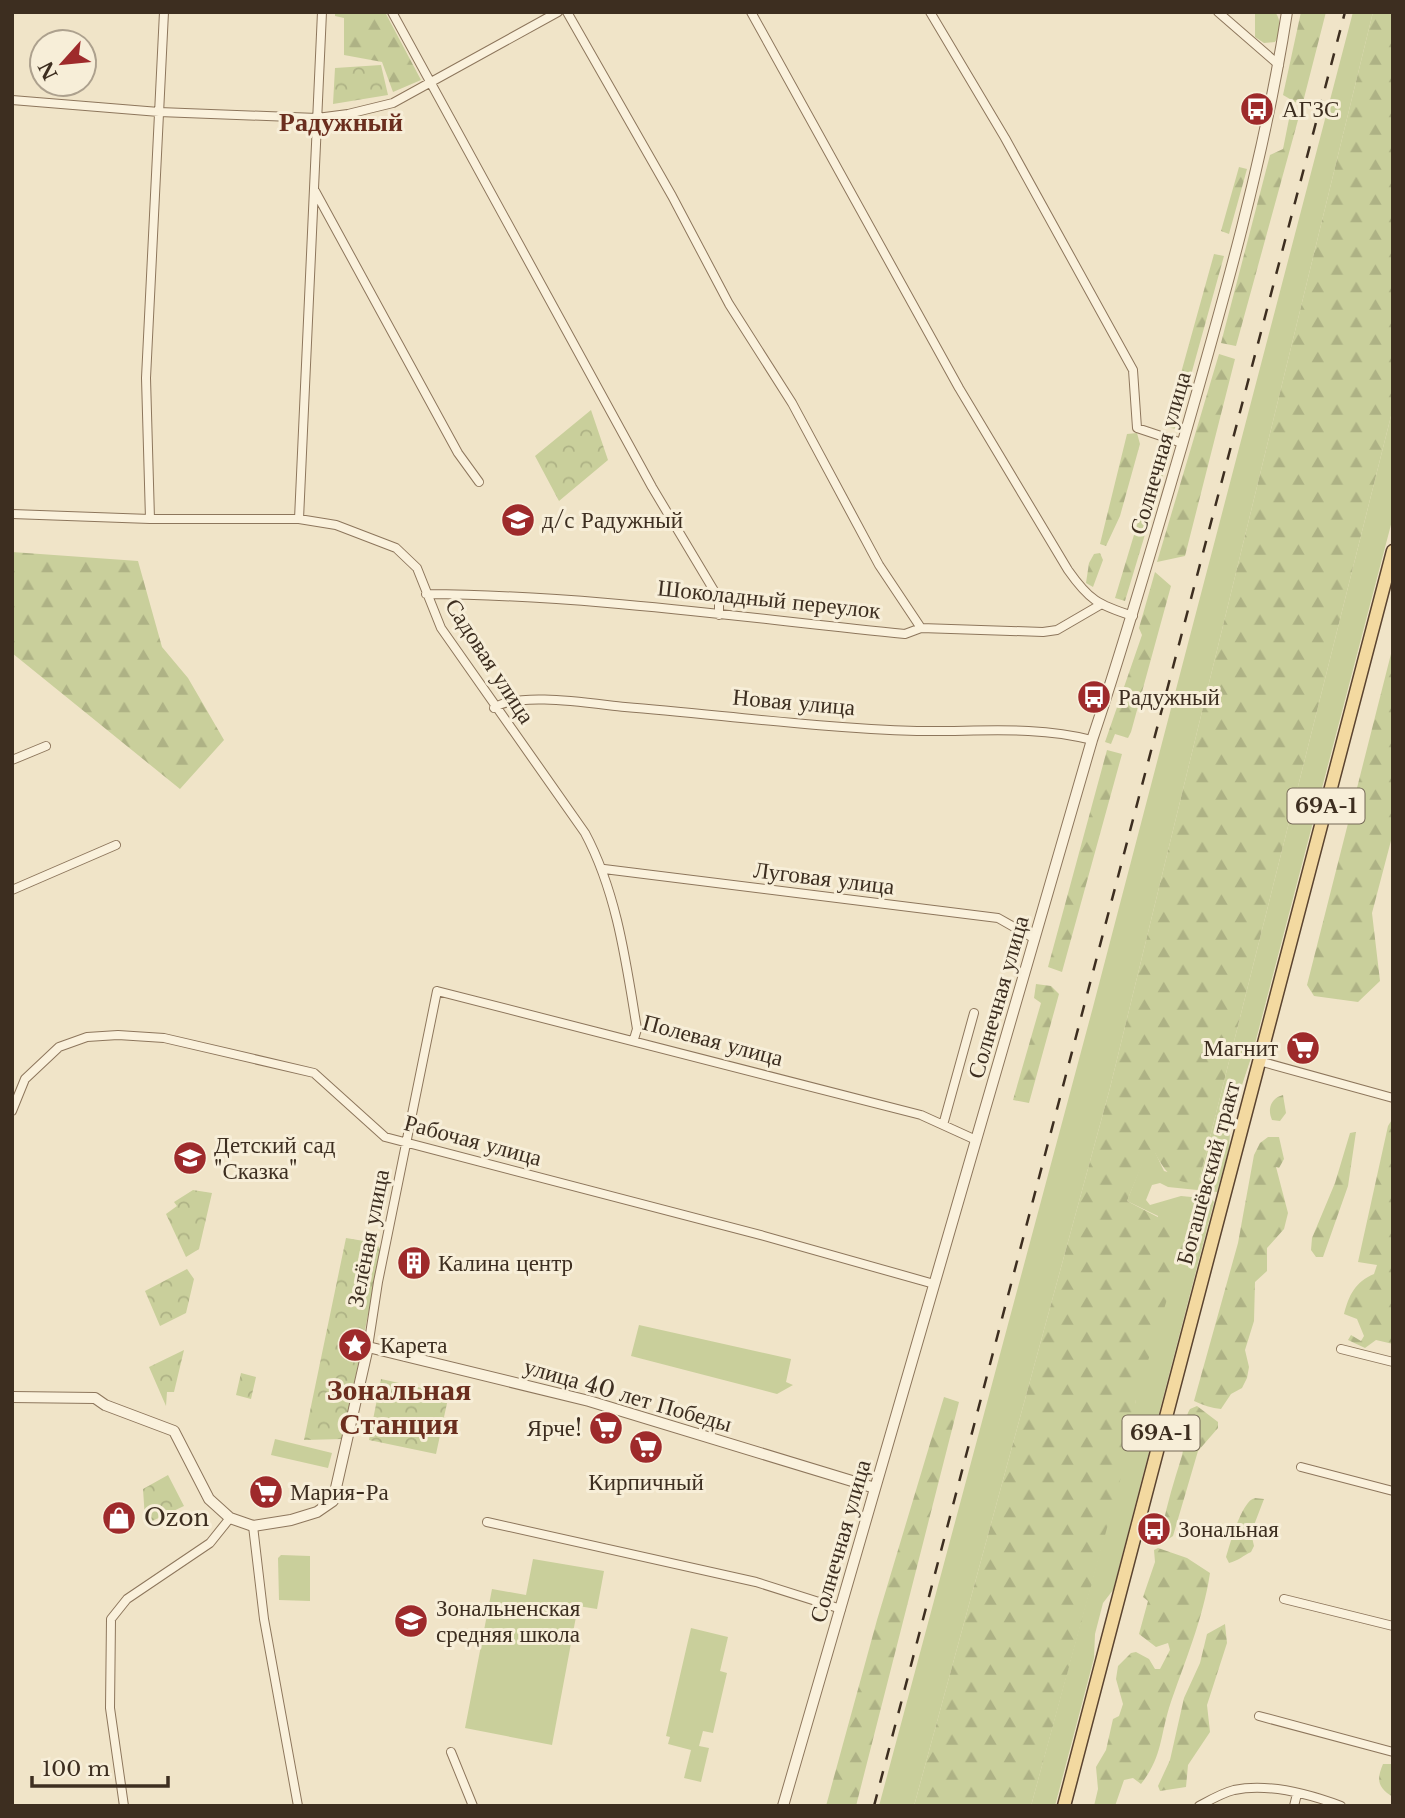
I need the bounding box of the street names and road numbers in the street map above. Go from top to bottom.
street label: Солнечная улица [1123,368,1197,538]
street label: Шоколадный переулок [656,573,883,625]
street label: Садовая улица [439,593,541,729]
street label: Новая улица [732,683,856,721]
road number: 69А-1 [1288,788,1364,824]
street label: Луговая улица [752,855,896,901]
street label: Солнечная улица [961,912,1035,1082]
street label: Полевая улица [640,1008,786,1072]
street label: Богашёвский тракт [1170,1078,1246,1268]
street label: Рабочая улица [401,1108,545,1172]
street label: Зелёная улица [341,1167,395,1309]
street label: улица 40 лет Победы [521,1352,735,1438]
road number: 69А-1 [1122,1416,1200,1450]
street label: Солнечная улица [803,1456,877,1626]

